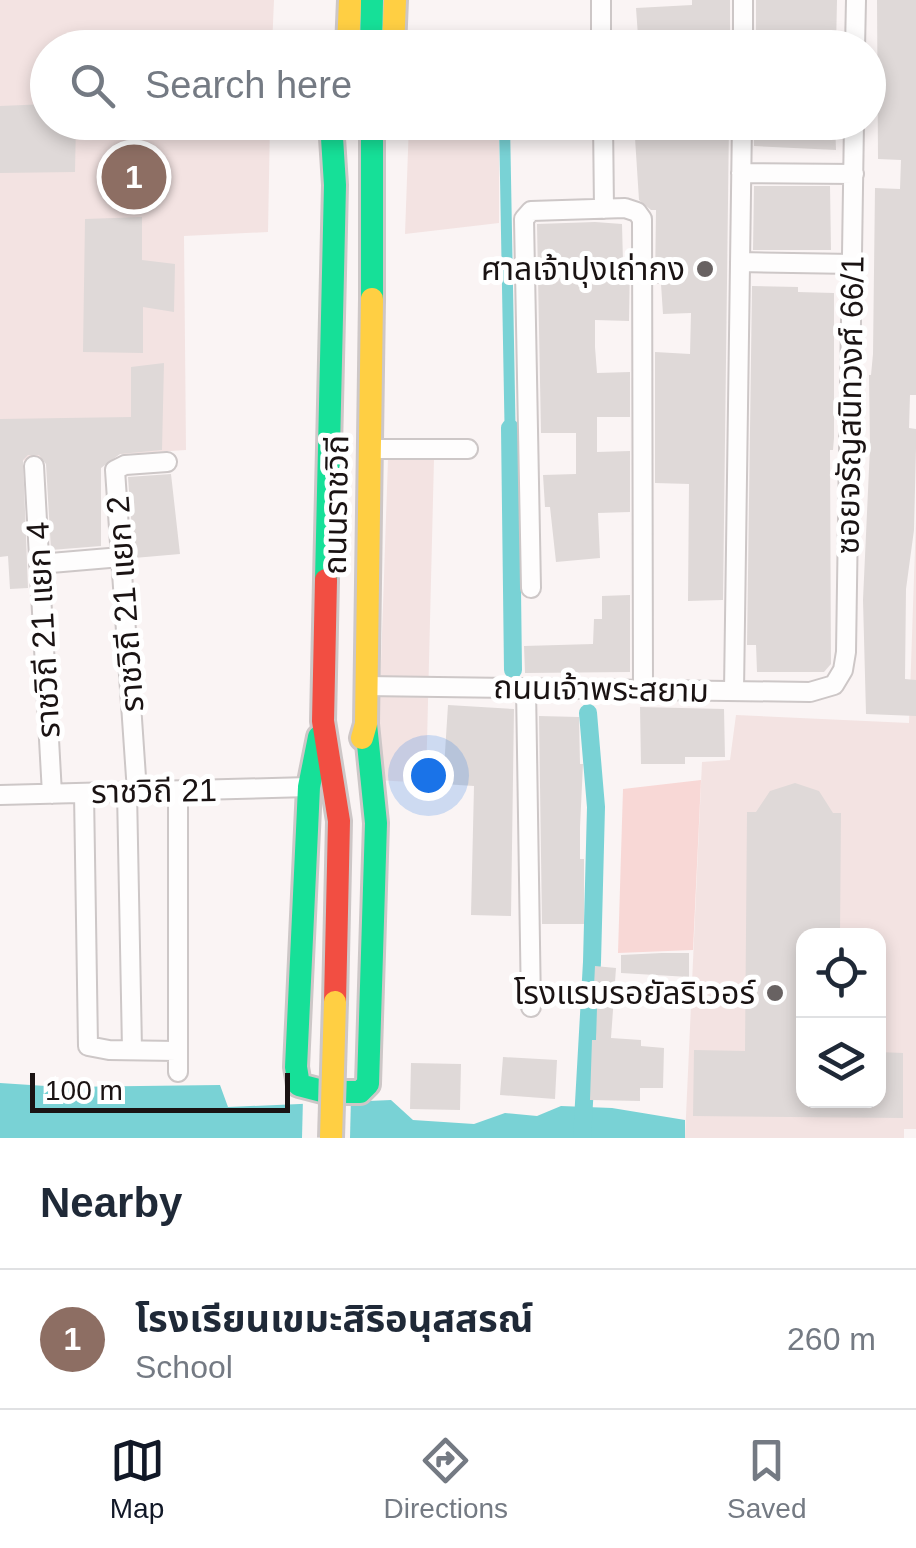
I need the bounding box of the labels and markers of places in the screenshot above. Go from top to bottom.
pin: 1 [102,140,166,214]
place label: ศาลเจ้าปุงเถ่ากง [481,251,685,288]
marker: ศาลเจ้าปุงเถ่ากง [694,258,716,280]
place label: โรงแรมรอยัลริเวอร์ [514,975,757,1011]
marker: โรงแรมรอยัลริเวอร์ [764,982,786,1004]

